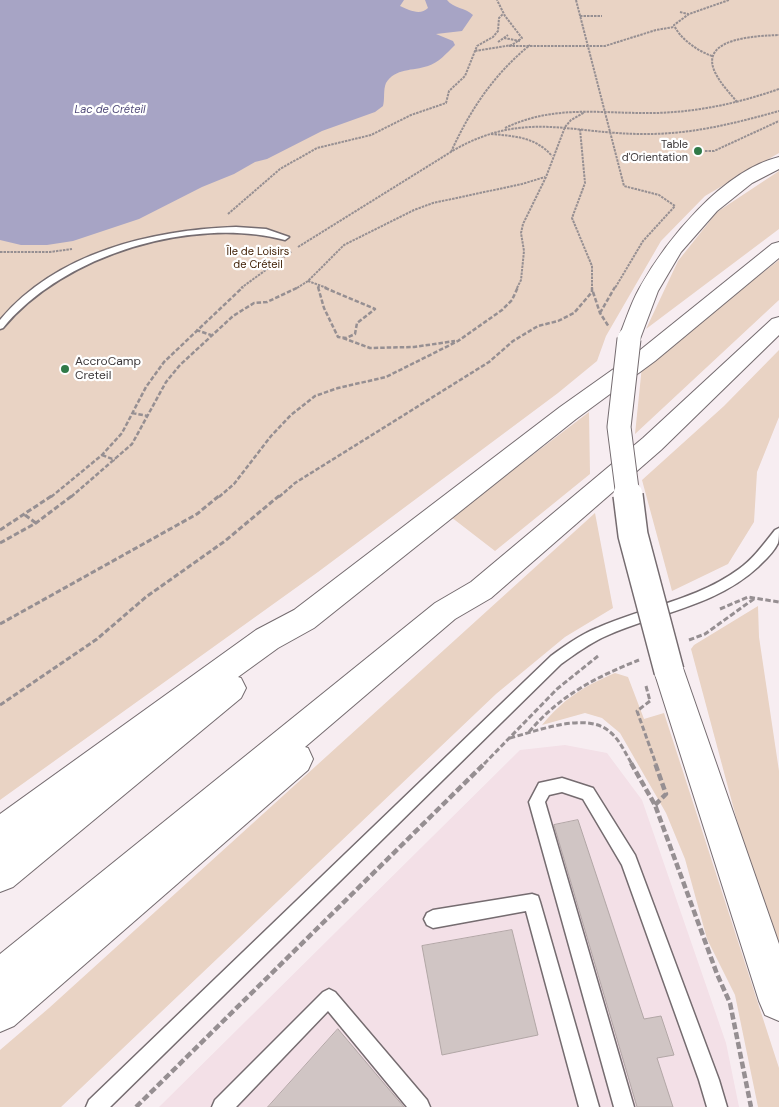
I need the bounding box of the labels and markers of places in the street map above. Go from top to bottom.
place label: Table d'Orientation [622,138,688,164]
marker: Table d'Orientation [692,145,704,157]
place label: AccroCamp Creteil [75,355,141,383]
marker: AccroCamp Creteil [59,363,71,375]

